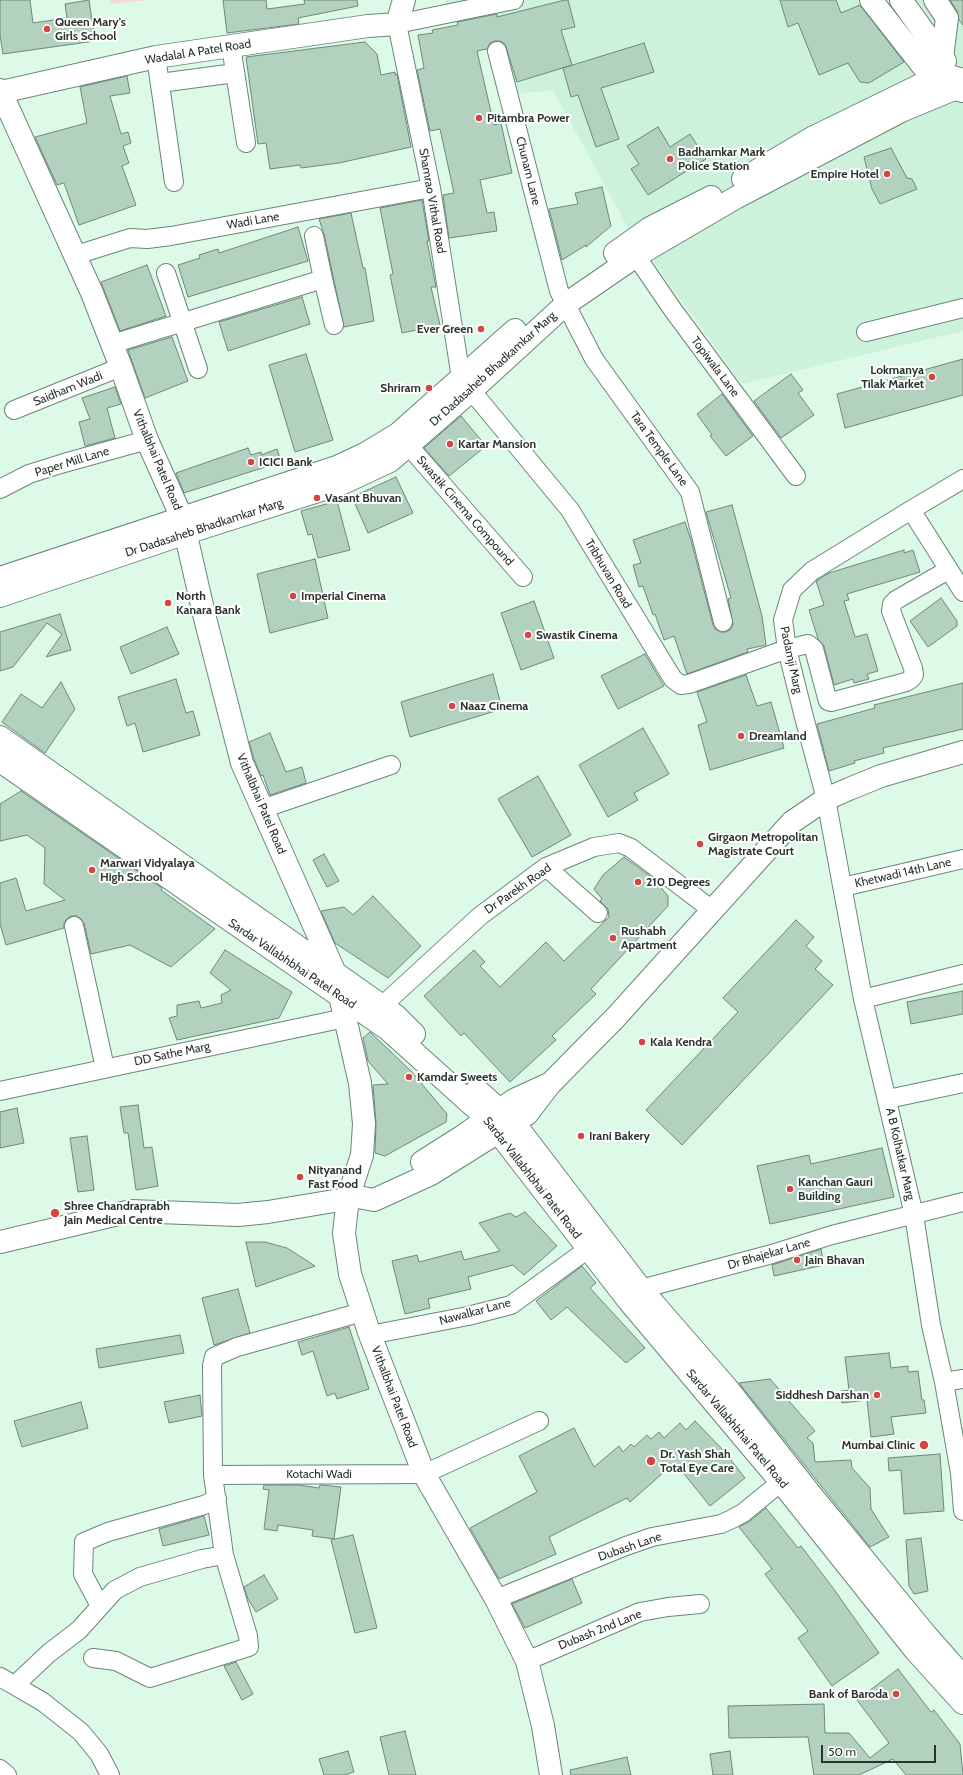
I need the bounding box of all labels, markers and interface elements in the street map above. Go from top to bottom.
place label: Queen Mary's Girls School [55,15,126,43]
marker: Queen Mary's Girls School [42,24,52,34]
street label: Wadalal A Patel Road [144,36,252,68]
place label: Pitambra Power [487,111,569,125]
marker: Pitambra Power [474,113,484,123]
street label: Chunam Lane [512,135,544,207]
place label: Badhamkar Mark Police Station [678,145,765,173]
street label: Shamrao Vithal Road [416,147,448,255]
marker: Badhamkar Mark Police Station [665,154,675,164]
place label: Empire Hotel [811,167,879,181]
marker: Empire Hotel [882,169,892,179]
street label: Wadi Lane [226,209,280,233]
street label: Dr Dadasaheb Bhadkamkar Marg [427,308,559,430]
place label: Ever Green [417,322,473,336]
marker: Ever Green [476,324,486,334]
street label: Topiwala Lane [688,334,742,400]
place label: Lokmanya Tilak Market [861,363,924,391]
street label: Saidham Wadi [31,369,105,409]
marker: Lokmanya Tilak Market [927,372,937,382]
place label: Shriram [380,381,421,395]
marker: Shriram [424,383,434,393]
street label: Vithalbhai Patel Road [129,408,185,512]
street label: Tara Temple Lane [627,409,691,489]
place label: Kartar Mansion [458,437,536,451]
marker: Kartar Mansion [445,439,455,449]
street label: Paper Mill Lane [33,444,111,480]
street label: Swastik Cinema Compound [414,453,516,569]
place label: ICICI Bank [259,455,312,469]
marker: ICICI Bank [246,457,256,467]
place label: Vasant Bhuvan [325,491,401,505]
marker: Vasant Bhuvan [312,493,322,503]
street label: Dr Dadasaheb Bhadkamkar Marg [123,496,285,560]
street label: Tribhuvan Road [582,537,634,611]
place label: North Kanara Bank [176,589,241,617]
place label: Imperial Cinema [301,589,386,603]
marker: Imperial Cinema [288,591,298,601]
marker: North Kanara Bank [163,598,173,608]
street label: Padamji Marg [777,625,805,695]
place label: Swastik Cinema [536,628,618,642]
marker: Swastik Cinema [523,630,533,640]
place label: Naaz Cinema [460,699,528,713]
marker: Naaz Cinema [447,701,457,711]
place label: Dreamland [749,729,807,743]
marker: Dreamland [736,731,746,741]
street label: Vithalbhai Patel Road [233,752,289,856]
place label: Girgaon Metropolitan Magistrate Court [708,830,818,858]
marker: Girgaon Metropolitan Magistrate Court [695,839,705,849]
street label: Khetwadi 14th Lane [853,855,953,891]
place label: Marwari Vidyalaya High School [100,856,195,884]
street label: Dr Parekh Road [482,861,554,917]
marker: Marwari Vidyalaya High School [87,865,97,875]
place label: 210 Degrees [646,875,710,889]
marker: 210 Degrees [633,877,643,887]
street label: Sardar Vallabhbhai Patel Road [226,916,358,1012]
place label: Rushabh Apartment [621,924,677,952]
marker: Rushabh Apartment [608,933,618,943]
place label: Kala Kendra [650,1035,712,1049]
marker: Kala Kendra [637,1037,647,1047]
street label: DD Sathe Marg [133,1039,211,1069]
place label: Kamdar Sweets [417,1070,497,1084]
marker: Kamdar Sweets [404,1072,414,1082]
street label: A B Kolhatkar Marg [882,1106,918,1202]
street label: Sardar Vallabhbhai Patel Road [480,1114,584,1242]
place label: Irani Bakery [589,1129,650,1143]
marker: Irani Bakery [576,1131,586,1141]
place label: Nityanand Fast Food [308,1163,362,1191]
marker: Nityanand Fast Food [295,1172,305,1182]
place label: Kanchan Gauri Building [798,1175,873,1203]
marker: Kanchan Gauri Building [785,1184,795,1194]
place label: Shree Chandraprabh Jain Medical Centre [64,1199,170,1227]
marker: Shree Chandraprabh Jain Medical Centre [49,1207,61,1219]
street label: Dr Bhajekar Lane [726,1235,812,1273]
place label: Jain Bhavan [805,1253,865,1267]
marker: Jain Bhavan [792,1255,802,1265]
street label: Nawalkar Lane [438,1296,512,1328]
street label: Vithalbhai Patel Road [368,1344,420,1450]
street label: Sardar Vallabhbhai Patel Road [683,1367,791,1491]
place label: Siddhesh Darshan [776,1388,869,1402]
marker: Siddhesh Darshan [872,1390,882,1400]
place label: Mumbai Clinic [841,1438,915,1452]
marker: Mumbai Clinic [918,1439,930,1451]
place label: Dr. Yash Shah Total Eye Care [660,1447,734,1475]
marker: Dr. Yash Shah Total Eye Care [645,1455,657,1467]
street label: Kotachi Wadi [286,1467,352,1481]
street label: Dubash Lane [596,1529,664,1565]
street label: Dubash 2nd Lane [556,1607,644,1653]
place label: Bank of Baroda [809,1687,888,1701]
marker: Bank of Baroda [891,1689,901,1699]
scale bar [823,1737,938,1763]
text: 50 m [828,1744,856,1759]

